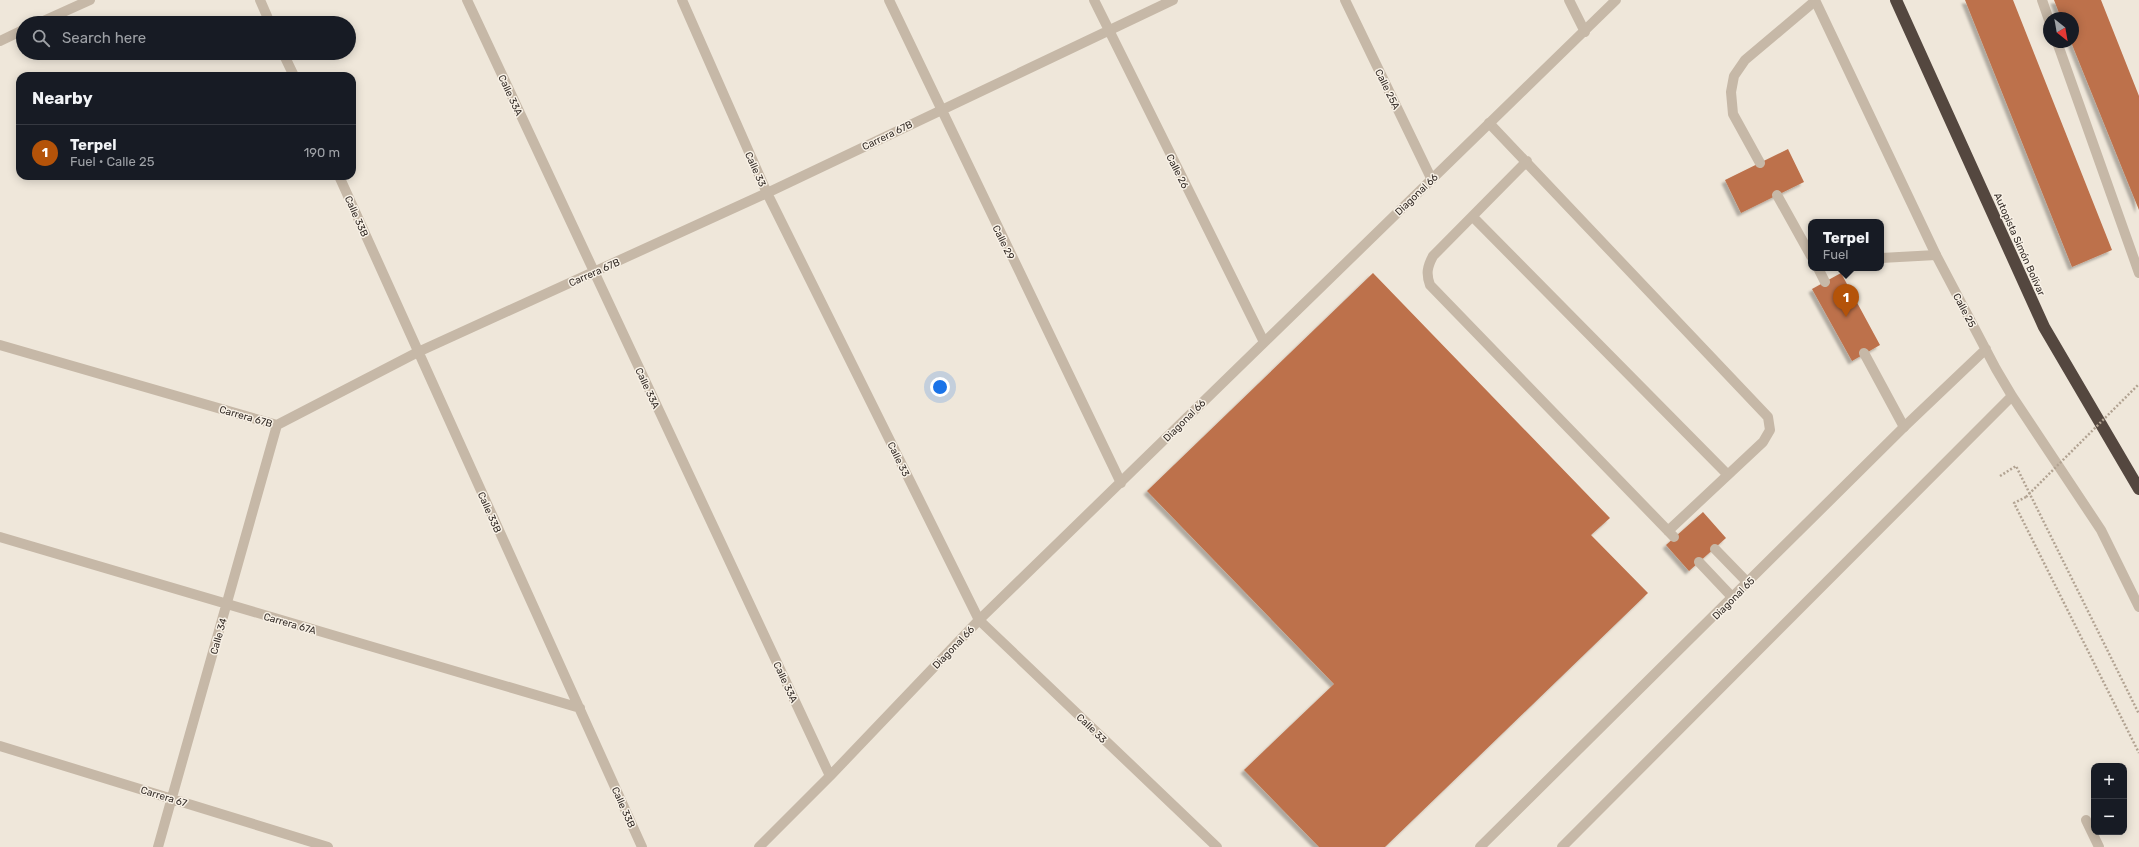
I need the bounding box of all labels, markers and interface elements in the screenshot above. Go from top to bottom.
north arrow [2043,12,2079,48]
search box [16,16,356,60]
icon: search [30,27,52,49]
text: Search here [62,29,146,47]
street label: Calle 25A [1372,67,1402,112]
street label: Calle 33A [495,73,525,118]
text: Nearby [32,88,93,108]
street label: Carrera 67B [860,118,915,153]
text: Terpel [70,136,117,154]
text: 1 [42,145,48,160]
text: 190 m [304,145,340,160]
street label: Calle 33 [742,150,768,189]
street label: Calle 26 [1163,152,1191,191]
text: Fuel · Calle 25 [70,154,154,169]
street label: Diagonal 66 [1393,171,1441,218]
street label: Autopista Simón Bolívar [1991,191,2047,298]
street label: Calle 33B [342,194,371,239]
popup [1808,219,1884,271]
street label: Calle 29 [990,223,1017,262]
text: Terpel [1823,229,1869,247]
text: Fuel [1823,247,1848,262]
street label: Carrera 67B [567,256,622,289]
pin: 1 [1833,284,1859,317]
street label: Calle 25 [1950,291,1978,330]
street label: Calle 33A [632,366,662,411]
your location [930,377,950,397]
street label: Diagonal 66 [1161,397,1208,444]
street label: Carrera 67B [218,404,274,430]
street label: Calle 33 [885,440,912,479]
street label: Calle 33B [475,490,504,535]
street label: Diagonal 65 [1710,575,1757,622]
street label: Carrera 67A [262,611,318,637]
street label: Calle 34 [208,617,230,656]
street label: Diagonal 66 [930,624,977,672]
street label: Calle 33A [770,660,800,705]
street label: Calle 33 [1074,712,1109,746]
map controls [2091,763,2127,835]
button: + [2091,763,2127,799]
street label: Carrera 67 [139,784,188,810]
street label: Calle 33B [609,785,638,830]
button: − [2091,799,2127,835]

